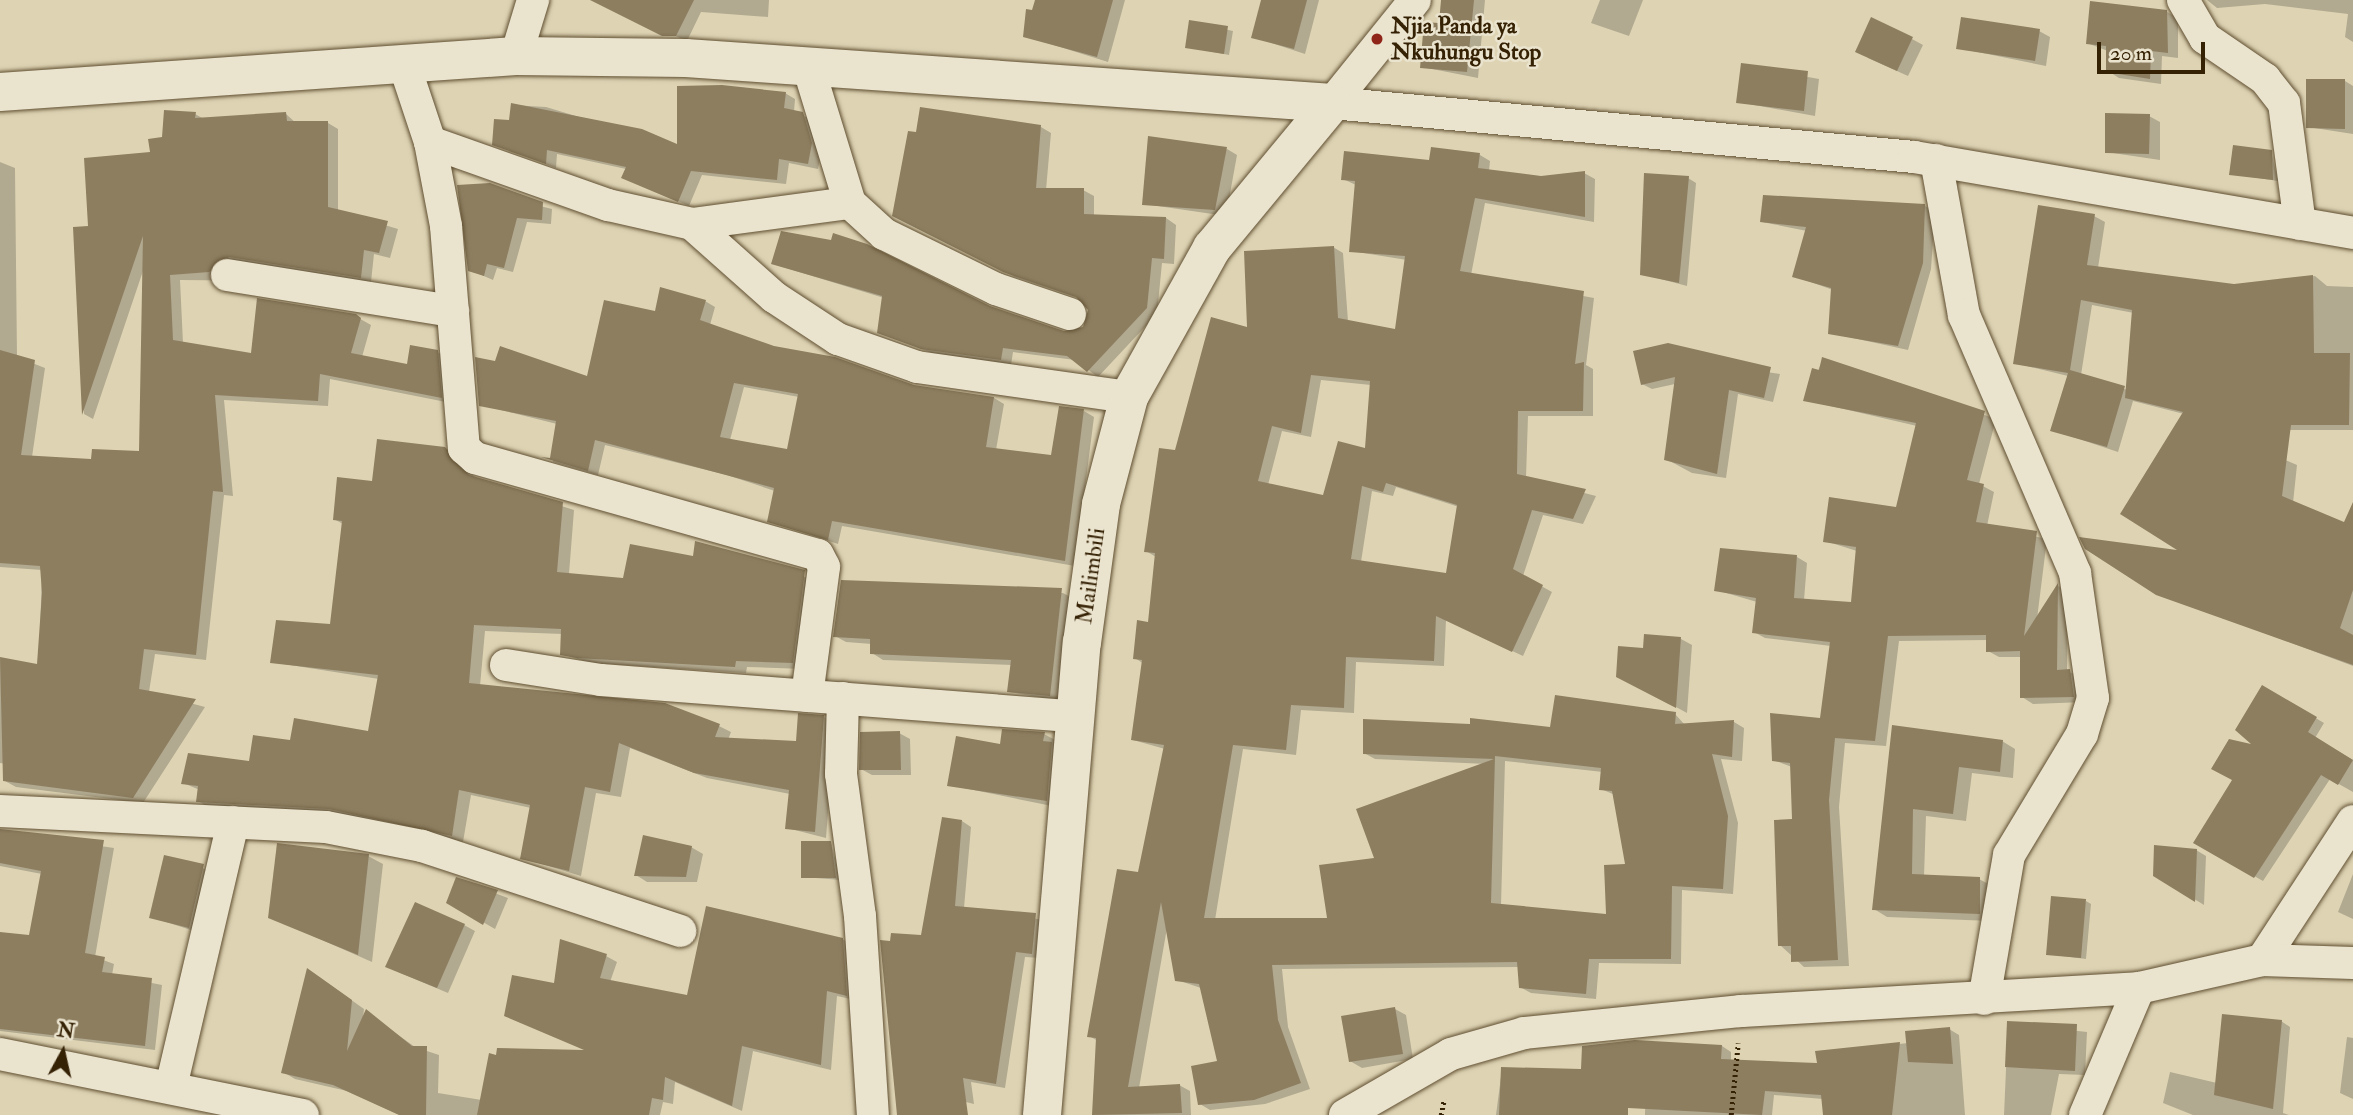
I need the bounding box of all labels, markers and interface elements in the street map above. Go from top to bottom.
place label: Njia Panda ya Nkuhungu Stop [1391,12,1541,66]
scale bar [2101,28,2210,72]
marker: Njia Panda ya Nkuhungu Stop [1369,31,1385,47]
text: 20 m [2110,40,2152,67]
street label: Mailimbili [1071,526,1111,626]
north arrow [28,1017,98,1087]
text: N [56,1018,76,1044]

